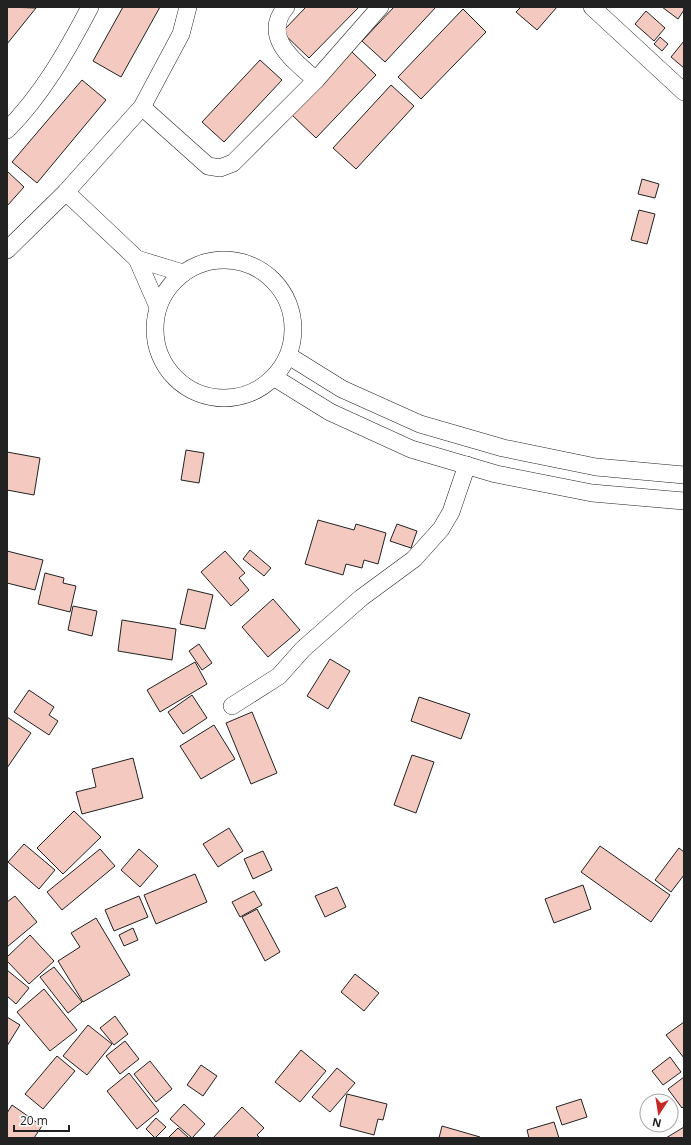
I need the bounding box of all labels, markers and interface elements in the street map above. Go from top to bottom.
north arrow [639,1093,679,1133]
scale bar [14,1107,69,1133]
text: 20 m [20,1112,48,1129]
text: N [651,1115,663,1132]

